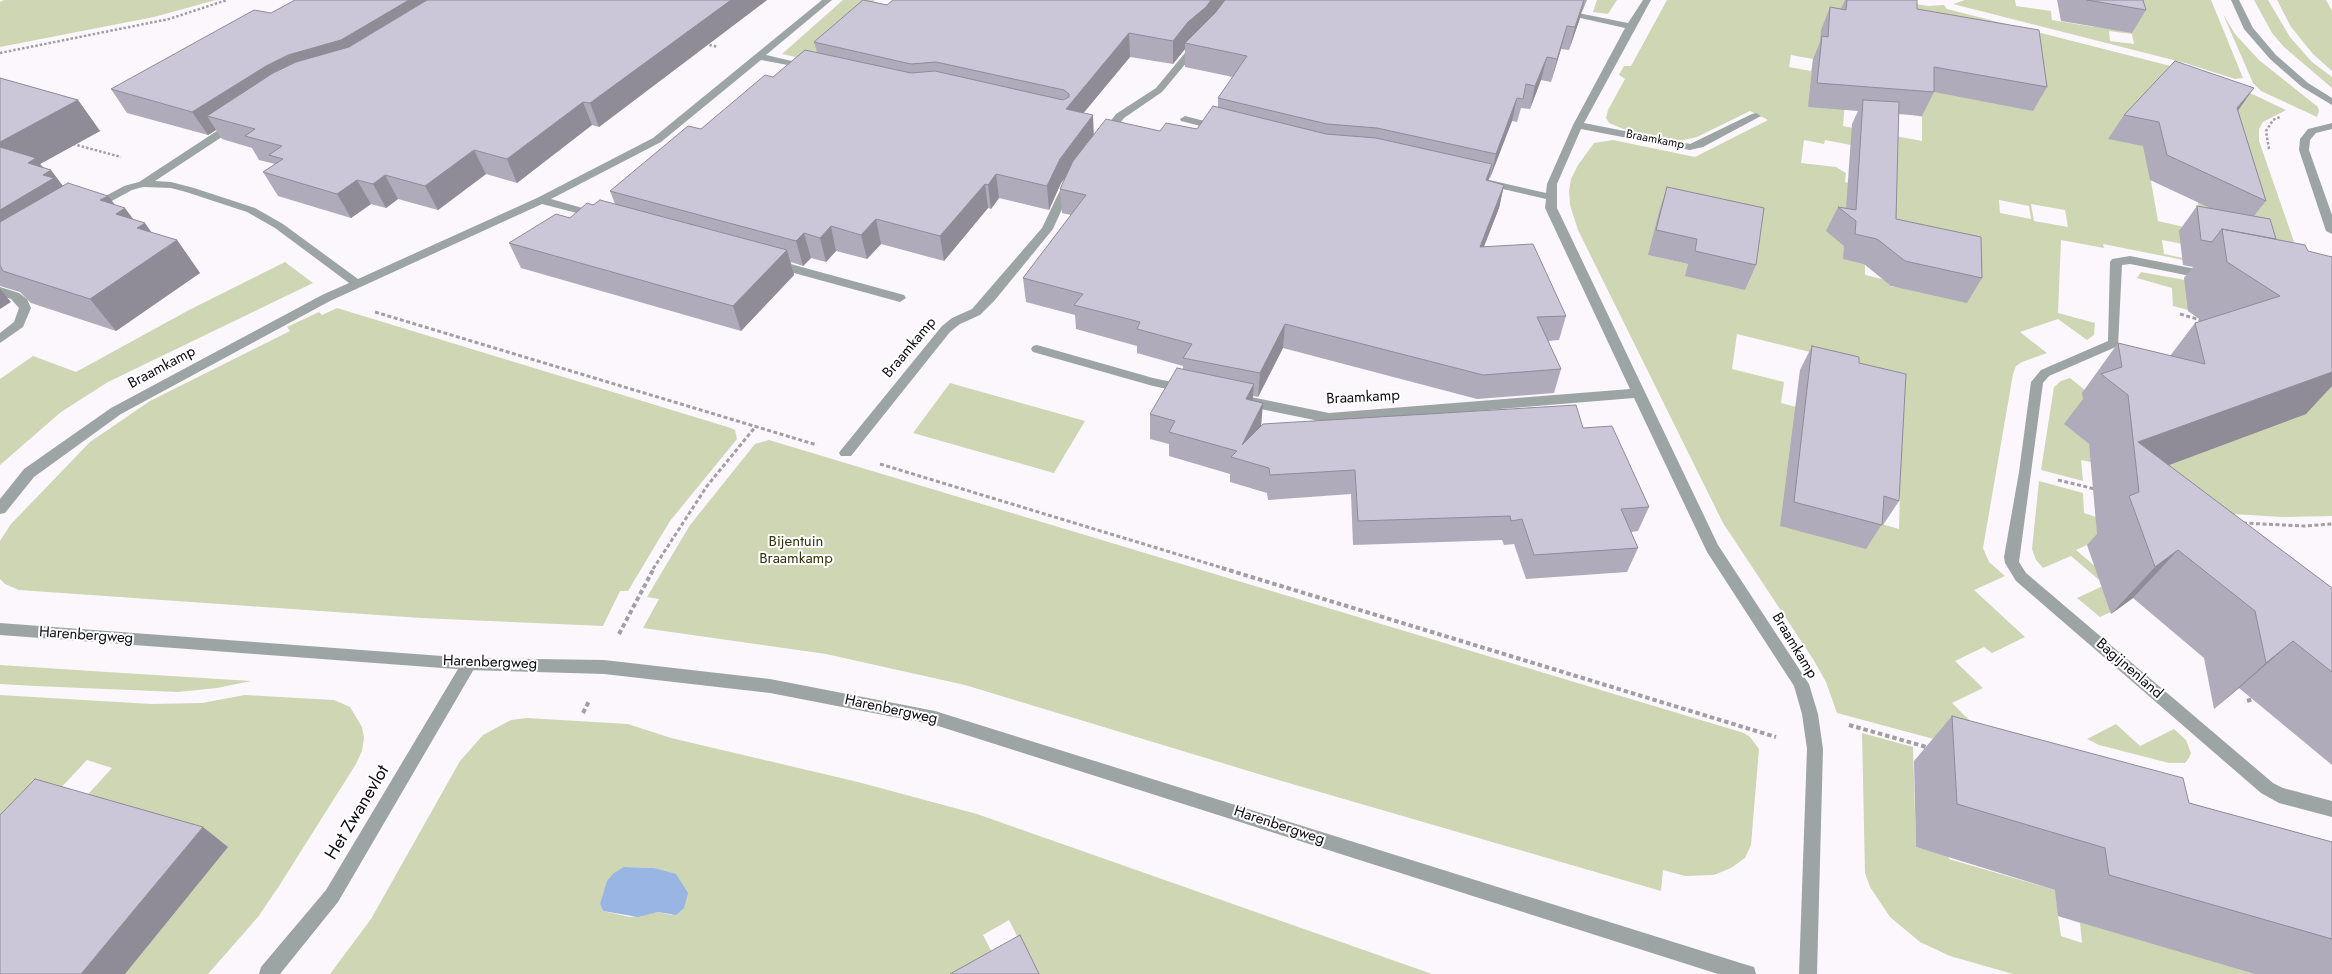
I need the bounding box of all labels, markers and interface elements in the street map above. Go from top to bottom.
street label: Braamkamp [1625,127,1685,153]
street label: Braamkamp [879,314,941,382]
street label: Braamkamp [125,343,199,393]
street label: Braamkamp [1326,387,1400,409]
park label: Bijentuin Braamkamp [759,533,833,568]
street label: Braamkamp [1767,610,1821,682]
street label: Harenbergweg [38,624,134,648]
street label: Bagijnenland [2092,635,2166,703]
street label: Harenbergweg [442,652,538,674]
street label: Harenbergweg [843,691,939,729]
street label: Het Zwanevlot [321,762,395,864]
street label: Harenbergweg [1231,803,1327,849]

